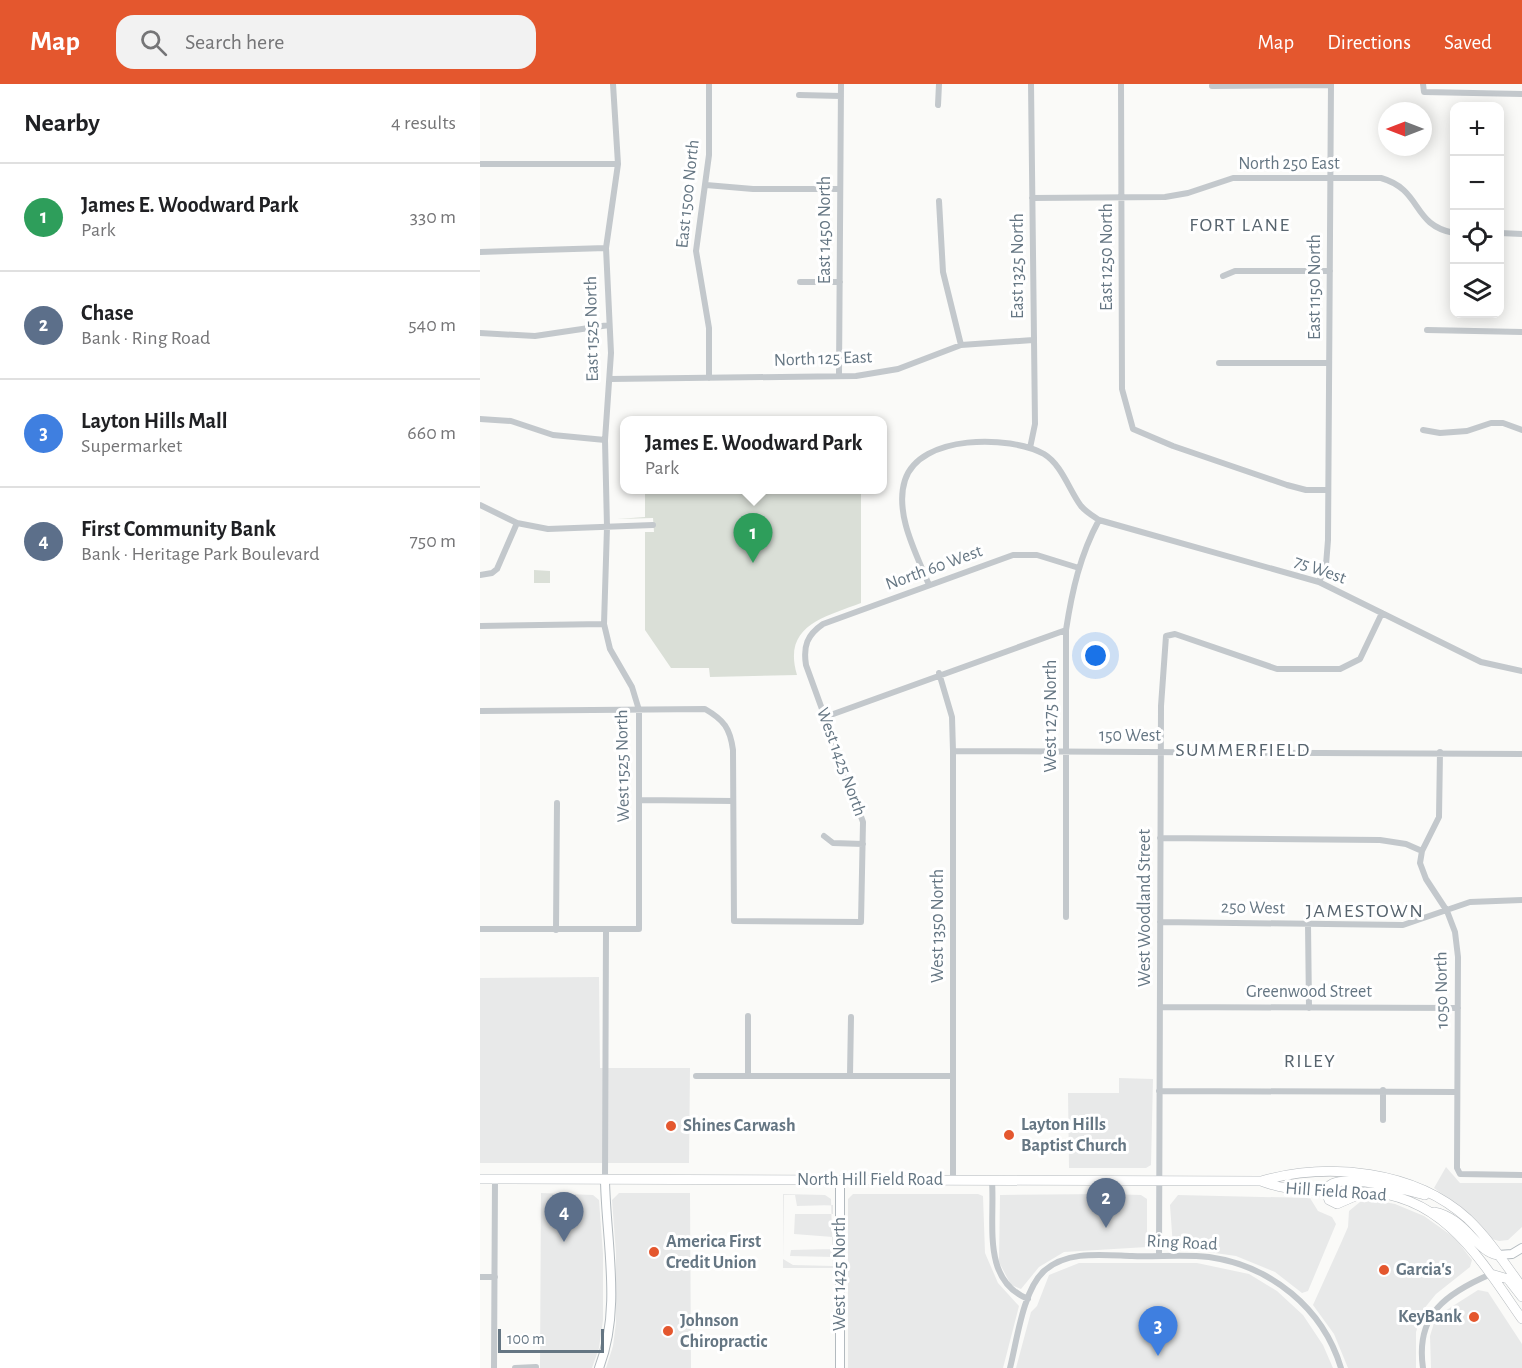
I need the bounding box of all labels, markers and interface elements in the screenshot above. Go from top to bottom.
search box [116,15,536,69]
icon: search [137,26,170,59]
text: Map [30,28,80,56]
text: Search here [185,31,284,53]
text: Map [1258,32,1294,53]
text: Directions [1327,32,1411,53]
text: Saved [1444,32,1492,53]
north arrow [1378,102,1432,156]
map controls [1450,102,1504,318]
button: + [1450,102,1504,156]
text: Nearby [24,110,100,136]
text: 4 results [391,113,456,133]
street label: East 1500 North [673,139,703,249]
street label: North 250 East [1238,155,1340,173]
button: − [1450,156,1504,210]
street label: East 1450 North [816,176,834,284]
text: James E. Woodward Park [81,194,299,216]
street label: East 1250 North [1098,203,1116,311]
text: 1 [40,207,47,227]
text: 330 m [410,207,456,227]
button: locate [1450,210,1504,264]
street label: East 1325 North [1009,213,1027,319]
district label: FORT LANE [1189,215,1291,235]
text: Park [81,220,116,240]
street label: East 1150 North [1306,234,1324,340]
button: layers [1450,264,1504,318]
street label: East 1525 North [582,276,602,382]
text: Chase [81,302,134,324]
text: 2 [39,315,48,335]
text: 540 m [408,315,456,335]
text: Bank · Ring Road [81,328,210,348]
street label: North 125 East [774,348,873,370]
text: Layton Hills Mall [81,410,228,432]
popup [620,416,887,494]
text: 3 [39,423,48,443]
text: 660 m [407,423,456,443]
text: James E. Woodward Park [645,432,862,454]
text: Supermarket [81,436,182,456]
text: Park [645,458,679,478]
pin: 1 [734,514,772,563]
text: First Community Bank [81,518,276,540]
text: 4 [38,531,49,551]
text: 750 m [409,531,456,551]
street label: North 60 West [883,542,985,594]
text: Bank · Heritage Park Boulevard [81,544,320,564]
street label: 75 West [1292,552,1349,588]
your location [1081,641,1110,670]
street label: West 1275 North [1042,660,1060,772]
street label: West 1425 North [813,705,869,819]
street label: West 1525 North [613,709,633,823]
street label: 150 West [1099,727,1161,745]
district label: SUMMERFIELD [1175,740,1311,760]
street label: West Woodland Street [1136,829,1154,987]
street label: West 1350 North [929,869,947,983]
street label: 250 West [1221,898,1285,918]
district label: JAMESTOWN [1306,901,1424,921]
street label: 1050 North [1432,951,1452,1029]
street label: Greenwood Street [1246,983,1372,1001]
district label: RILEY [1284,1051,1336,1071]
place label: Layton Hills Baptist Church [1021,1116,1127,1155]
place label: Shines Carwash [683,1117,796,1135]
marker: Shines Carwash [664,1119,678,1133]
marker: Layton Hills Baptist Church [1002,1128,1016,1142]
street label: North Hill Field Road [797,1171,943,1189]
pin: 2 [1086,1178,1126,1228]
street label: Hill Field Road [1285,1179,1387,1205]
pin: 4 [544,1192,584,1242]
street label: West 1425 North [831,1217,849,1331]
street label: Ring Road [1146,1232,1218,1254]
place label: America First Credit Union [666,1233,761,1272]
marker: America First Credit Union [647,1245,661,1259]
place label: Garcia's [1396,1261,1452,1279]
marker: Garcia's [1377,1263,1391,1277]
pin: 3 [1138,1306,1178,1356]
place label: KeyBank [1398,1308,1462,1326]
marker: KeyBank [1467,1310,1481,1324]
place label: Johnson Chiropractic [680,1312,767,1351]
marker: Johnson Chiropractic [661,1324,675,1338]
scale bar [498,1326,604,1354]
text: 100 m [507,1331,545,1347]

